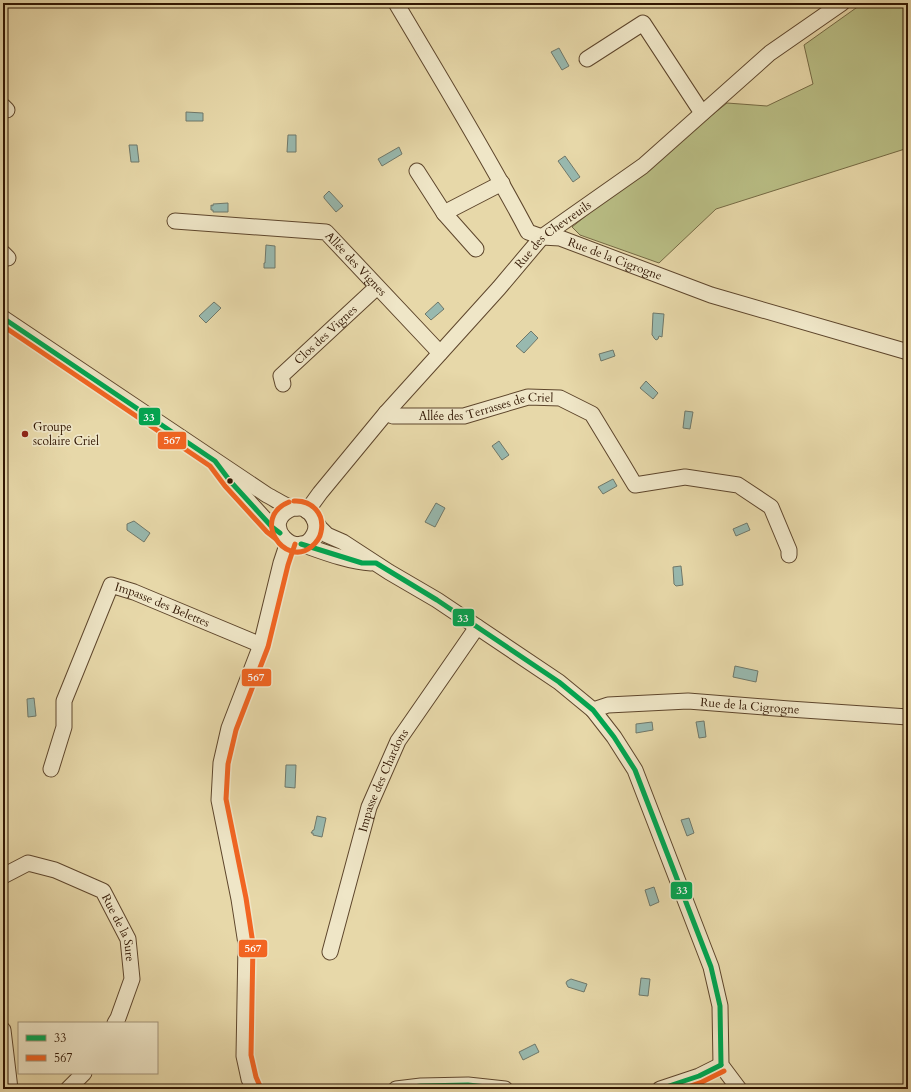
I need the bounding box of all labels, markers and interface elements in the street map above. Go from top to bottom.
street label: Rue des Chevreuils [511,197,594,272]
street label: Allée des Vignes [322,228,390,299]
street label: Rue de la Cigrogne [566,234,664,284]
street label: Clos des Vignes [291,302,360,368]
street label: Allée des Terrasses de Criel [419,389,554,424]
line badge: 33 [138,407,161,426]
text: 33 [143,410,155,425]
place label: Groupe scolaire Criel [33,419,99,449]
marker: Groupe scolaire Criel [20,429,30,439]
line badge: 567 [157,431,187,450]
text: 567 [164,433,181,448]
unlabelled marker [225,476,235,486]
street label: Impasse des Belettes [113,579,212,631]
line badge: 33 [452,608,475,627]
text: 33 [457,611,469,626]
line badge: 567 [241,668,272,687]
text: 567 [248,670,265,685]
street label: Rue de la Cigrogne [700,694,800,718]
street label: Impasse des Chardons [355,726,412,834]
line badge: 33 [670,881,693,900]
text: 33 [676,883,688,898]
street label: Rue de la Sure [98,891,138,962]
line badge: 567 [238,939,268,958]
text: 567 [245,941,262,956]
legend [18,1022,158,1074]
text: 33 [54,1030,66,1046]
text: 567 [54,1050,72,1066]

